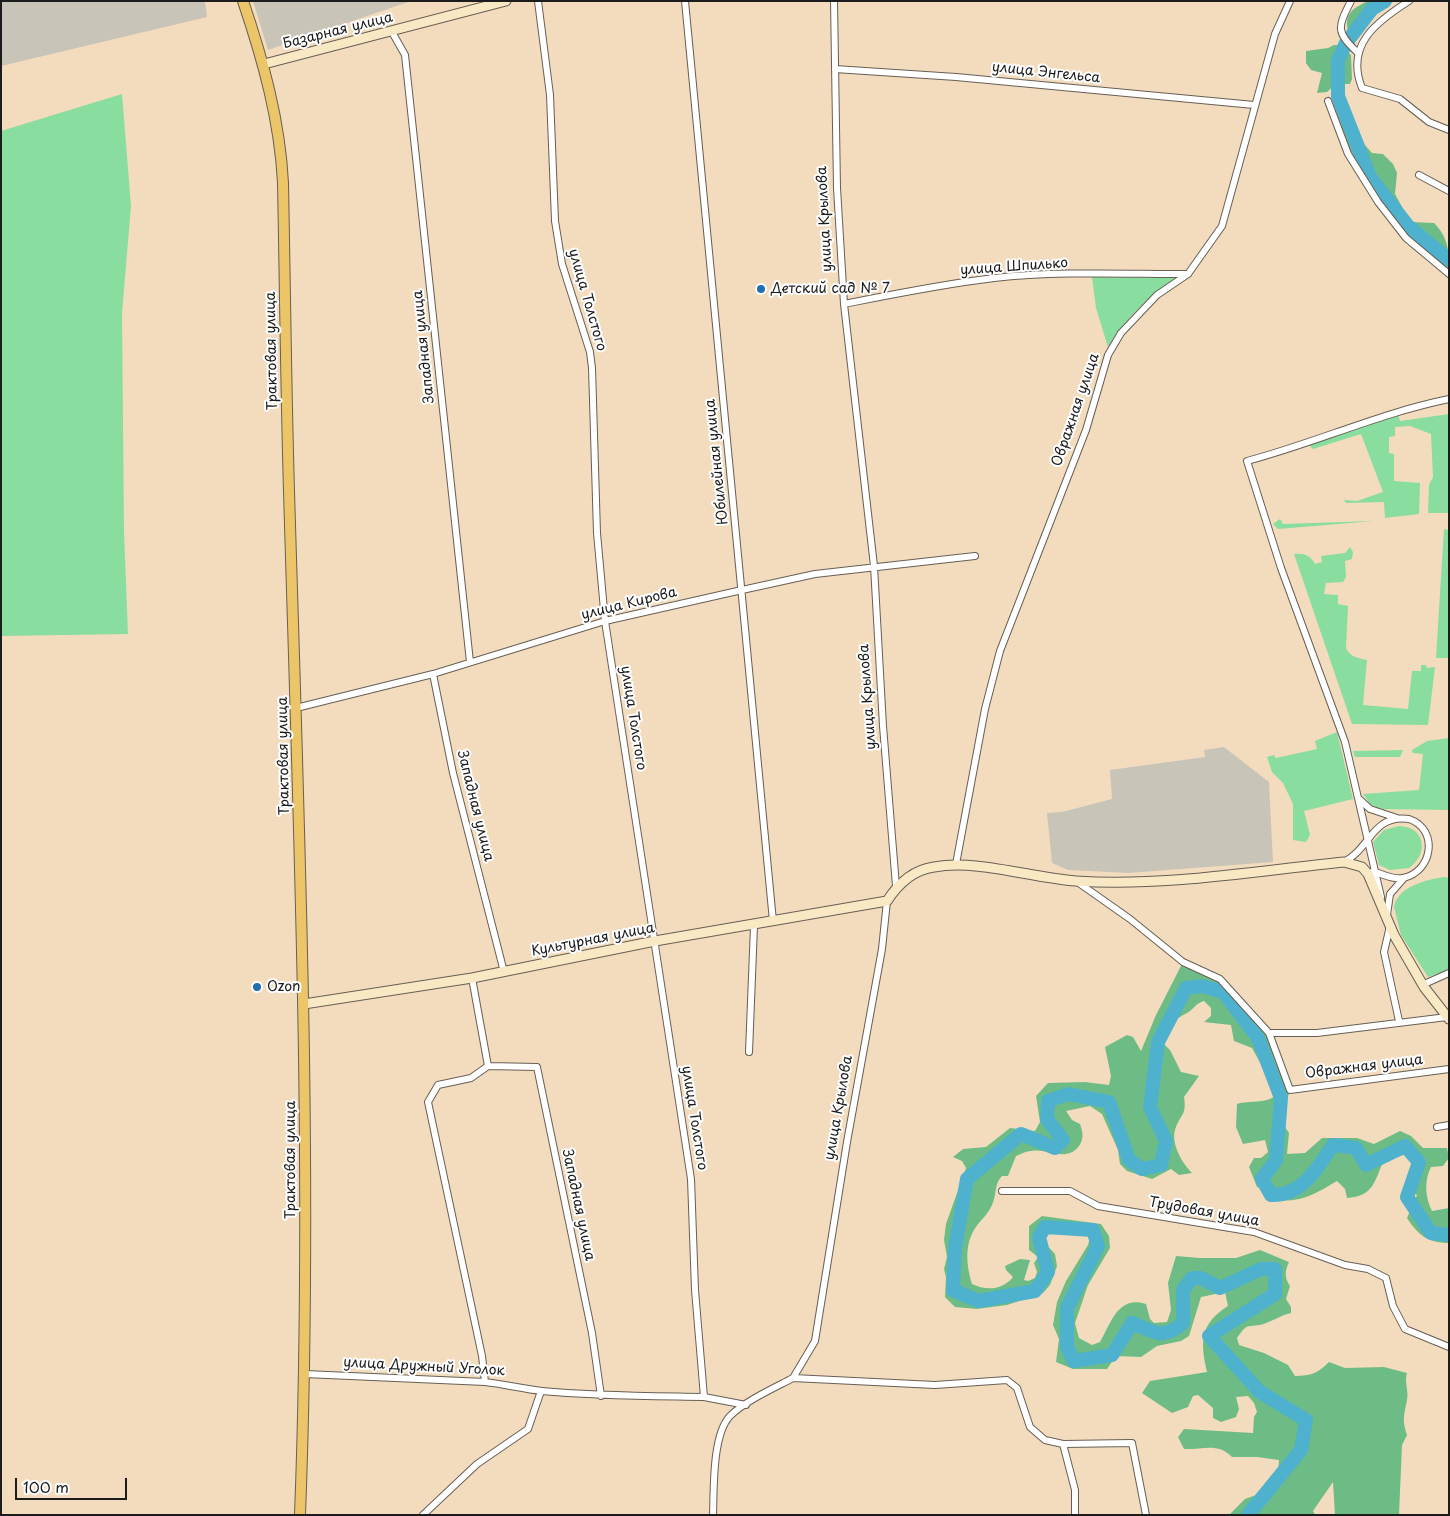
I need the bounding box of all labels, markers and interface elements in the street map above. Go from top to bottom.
street label: Базарная улица [281,9,395,53]
street label: улица Энгельса [991,59,1101,87]
street label: улица Крылова [814,166,836,272]
street label: улица Толстого [564,247,610,353]
street label: улица Шпилько [960,255,1068,279]
place label: Детский сад № 7 [771,281,890,297]
marker: Детский сад № 7 [755,283,767,295]
street label: Западная улица [410,290,438,404]
street label: Трактовая улица [263,292,281,410]
street label: Овражная улица [1049,351,1103,469]
street label: Юбилейная улица [702,398,732,526]
street label: улица Кирова [580,584,678,624]
street label: улица Крылова [856,644,880,750]
street label: улица Толстого [616,665,650,771]
street label: Трактовая улица [275,697,293,815]
street label: Западная улица [453,749,497,863]
street label: Культурная улица [530,920,656,960]
place label: Ozon [267,979,300,995]
marker: Ozon [251,981,263,993]
street label: Овражная улица [1304,1051,1424,1083]
street label: улица Крылова [822,1054,856,1162]
street label: улица Толстого [677,1065,711,1171]
street label: Трактовая улица [283,1101,299,1219]
street label: Западная улица [558,1148,598,1262]
street label: Трудовая улица [1147,1194,1261,1230]
street label: улица Дружный Уголок [343,1354,505,1380]
scale bar [18,1468,130,1500]
text: 100 m [23,1475,69,1498]

